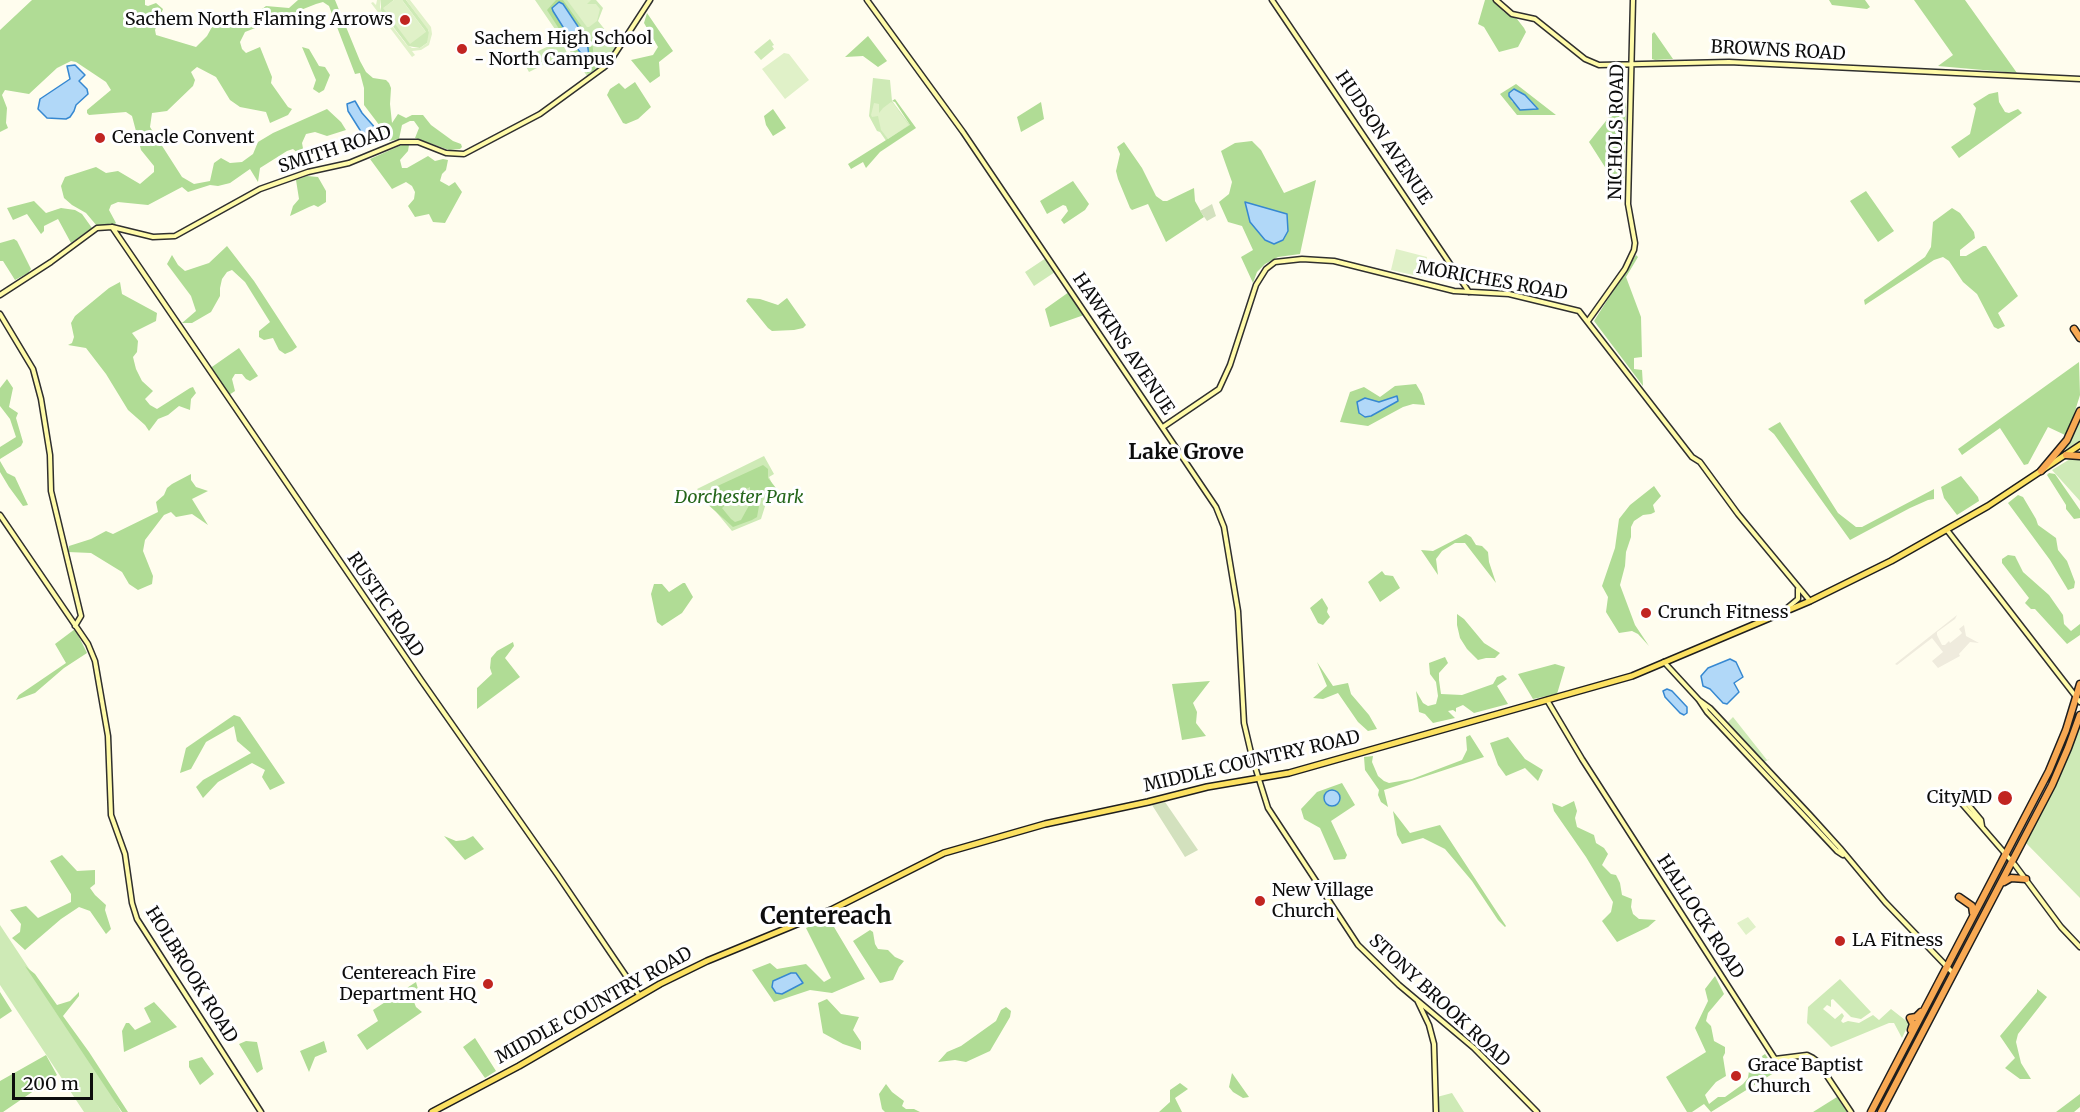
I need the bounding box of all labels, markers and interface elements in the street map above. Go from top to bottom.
place label: Sachem North Flaming Arrows [125,9,393,31]
marker: Sachem North Flaming Arrows [398,13,412,27]
place label: Sachem High School - North Campus [474,28,652,70]
street label: BROWNS ROAD [1710,37,1846,65]
marker: Sachem High School - North Campus [455,42,469,56]
street label: NICHOLS ROAD [1605,64,1629,200]
street label: HUDSON AVENUE [1330,67,1436,209]
street label: SMITH ROAD [276,122,394,178]
place label: Cenacle Convent [112,127,254,149]
marker: Cenacle Convent [93,131,107,145]
street label: MORICHES ROAD [1415,257,1569,305]
street label: HAWKINS AVENUE [1068,269,1178,419]
district label: Lake Grove [1128,440,1244,466]
park label: Dorchester Park [675,487,803,509]
street label: RUSTIC ROAD [342,549,428,661]
place label: Crunch Fitness [1658,602,1788,624]
marker: Crunch Fitness [1639,606,1653,620]
street label: MIDDLE COUNTRY ROAD [1142,727,1362,797]
place label: CityMD [1927,787,1992,809]
marker: CityMD [1996,789,2014,807]
street label: HALLOCK ROAD [1652,851,1748,983]
place label: New Village Church [1272,880,1373,922]
marker: New Village Church [1253,894,1267,908]
street label: HOLBROOK ROAD [140,903,242,1047]
district label: Centereach [760,903,892,931]
street label: STONY BROOK ROAD [1364,930,1514,1072]
place label: LA Fitness [1852,930,1943,952]
marker: LA Fitness [1833,934,1847,948]
street label: MIDDLE COUNTRY ROAD [492,943,696,1069]
place label: Centereach Fire Department HQ [339,963,476,1006]
marker: Centereach Fire Department HQ [481,977,495,991]
place label: Grace Baptist Church [1748,1055,1863,1098]
scale bar [15,1061,96,1099]
marker: Grace Baptist Church [1729,1069,1743,1083]
text: 200 m [23,1072,79,1095]

